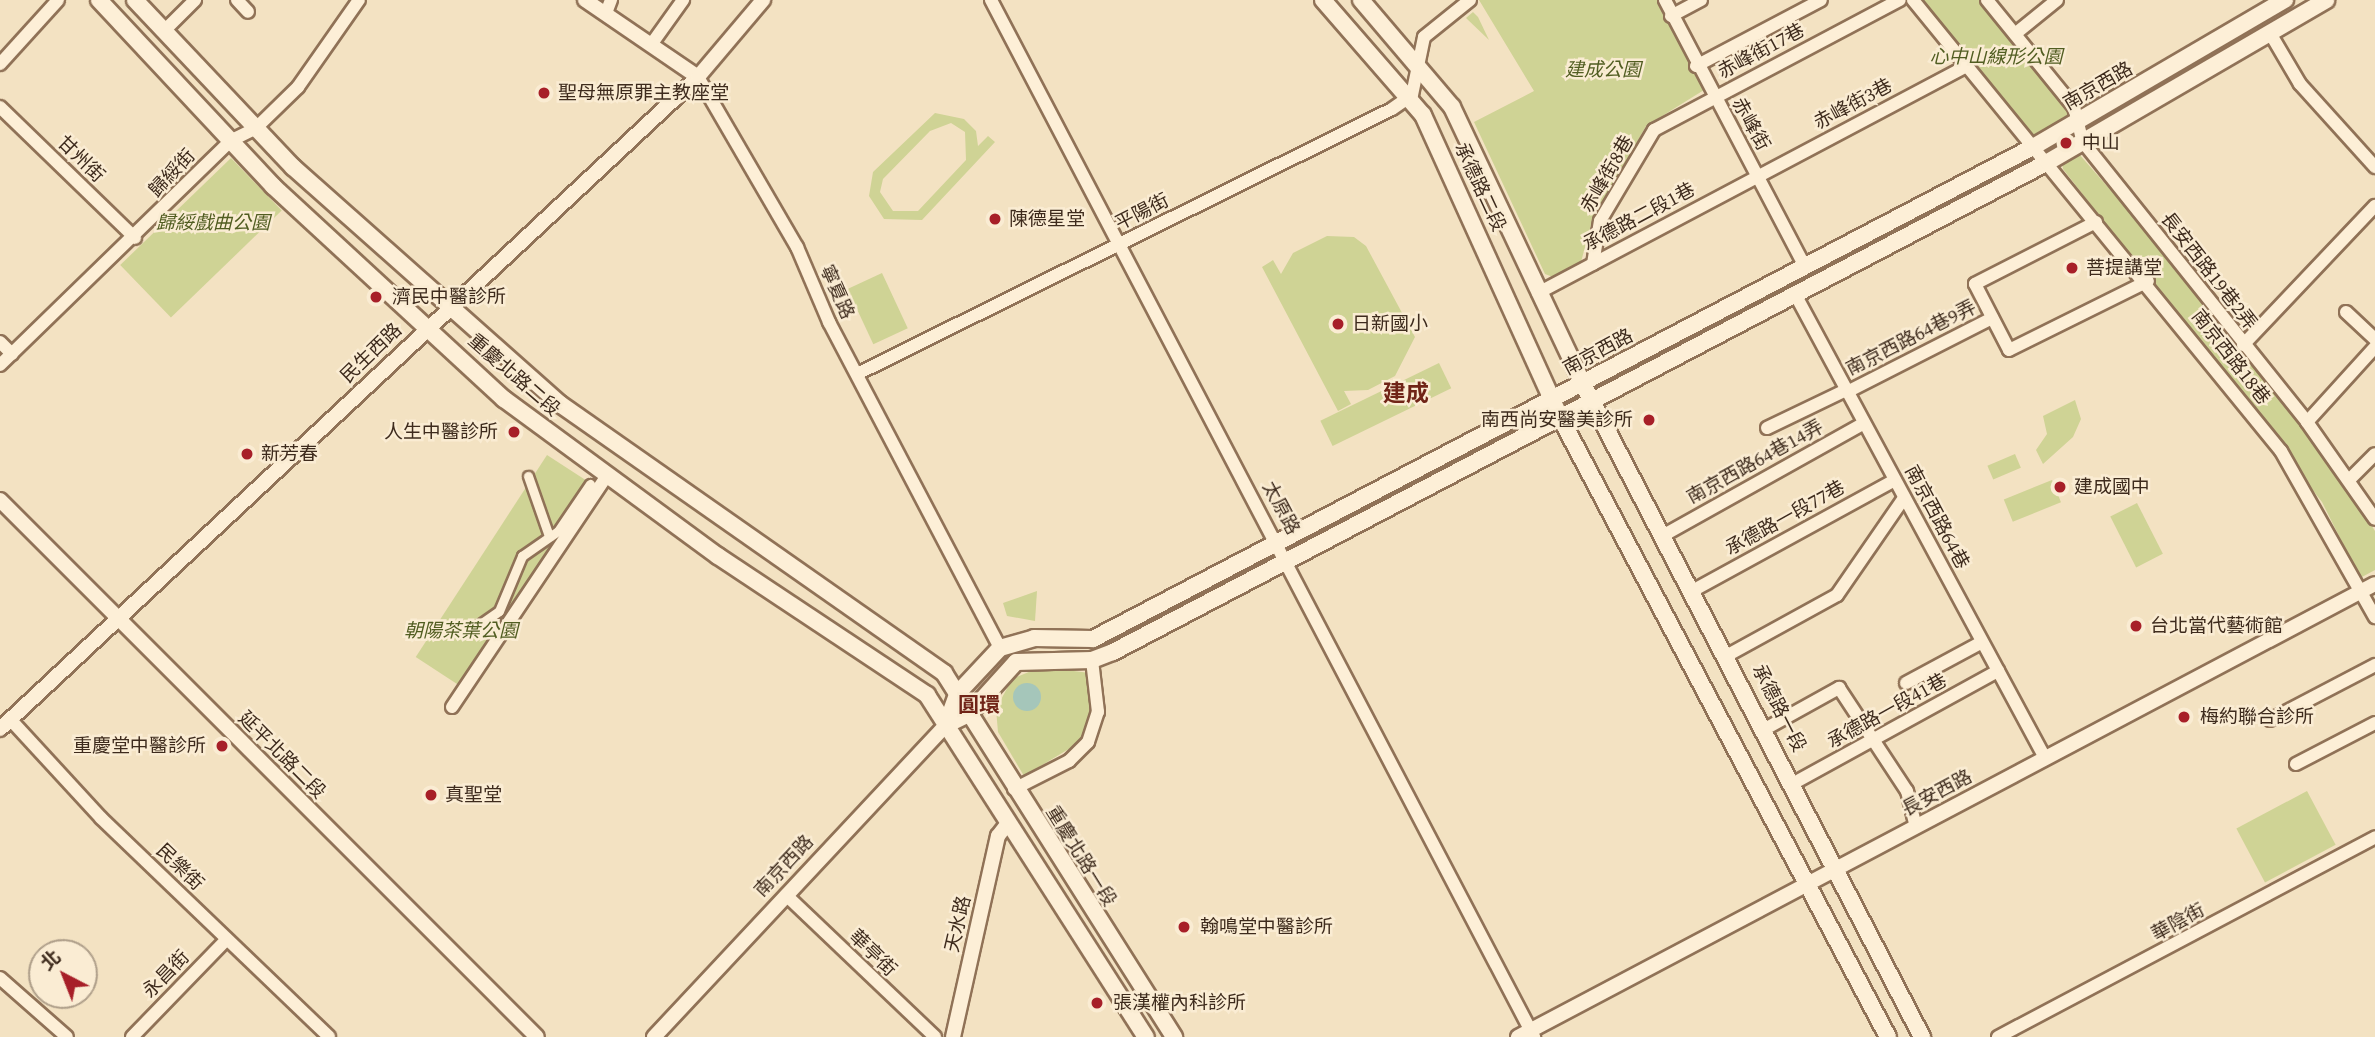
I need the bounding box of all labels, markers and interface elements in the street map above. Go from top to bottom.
street label: 赤峰街17巷 [1714,19,1808,83]
park label: 心中山線形公園 [1930,46,2062,68]
street label: 南京西路 [2059,57,2137,115]
park label: 建成公園 [1565,59,1641,81]
street label: 赤峰街3巷 [1810,74,1896,134]
place label: 聖母無原罪主教座堂 [558,82,729,104]
marker: 聖母無原罪主教座堂 [536,85,552,101]
street label: 赤峰街 [1727,94,1775,154]
street label: 甘州街 [53,131,109,187]
street label: 赤峰街8巷 [1576,131,1638,217]
place label: 中山 [2082,132,2120,154]
marker: 中山 [2056,133,2076,153]
street label: 承德路二段 [1450,139,1510,235]
street label: 歸綏街 [144,144,200,202]
street label: 承德路二段1巷 [1579,178,1699,256]
street label: 平陽街 [1111,189,1173,235]
place label: 陳德星堂 [1009,208,1085,230]
street label: 長安西路19巷2弄 [2156,208,2262,334]
marker: 陳德星堂 [987,211,1003,227]
park label: 歸綏戲曲公園 [156,212,270,234]
place label: 菩提講堂 [2086,257,2162,279]
marker: 菩提講堂 [2064,260,2080,276]
street label: 寧夏路 [815,261,859,323]
place label: 濟民中醫診所 [392,286,506,308]
marker: 濟民中醫診所 [366,287,386,307]
street label: 南京西路64巷9弄 [1842,295,1980,381]
street label: 南京西路18巷 [2187,305,2275,409]
place label: 日新國小 [1352,313,1428,335]
marker: 日新國小 [1330,316,1346,332]
street label: 民生西路 [336,318,406,388]
street label: 南京西路 [1559,324,1637,380]
street label: 重慶北路二段 [464,329,564,421]
district label: 建成 [1383,379,1429,407]
place label: 南西尚安醫美診所 [1481,409,1633,431]
marker: 南西尚安醫美診所 [1639,410,1659,430]
street label: 南京西路64巷14弄 [1683,415,1827,509]
place label: 人生中醫診所 [384,421,498,443]
marker: 人生中醫診所 [504,422,524,442]
place label: 新芳春 [261,443,318,465]
marker: 新芳春 [239,446,255,462]
street label: 南京西路64巷 [1900,461,1974,573]
street label: 承德路一段77巷 [1721,476,1849,560]
place label: 建成國中 [2074,476,2150,498]
street label: 太原路 [1258,477,1304,539]
marker: 建成國中 [2052,479,2068,495]
place label: 台北當代藝術館 [2150,615,2283,637]
marker: 台北當代藝術館 [2128,618,2144,634]
park label: 朝陽茶葉公園 [404,620,518,642]
street label: 承德路一段 [1747,661,1811,755]
street label: 承德路一段41巷 [1823,669,1951,753]
district label: 圓環 [958,692,1000,718]
place label: 梅約聯合診所 [2200,706,2314,728]
street label: 延平北路二段 [234,707,330,803]
marker: 梅約聯合診所 [2174,707,2194,727]
place label: 重慶堂中醫診所 [73,735,206,757]
marker: 重慶堂中醫診所 [212,736,232,756]
street label: 長安西路 [1898,765,1976,821]
place label: 真聖堂 [445,784,502,806]
marker: 真聖堂 [423,787,439,803]
street label: 重慶北路一段 [1041,802,1121,910]
street label: 南京西路 [750,830,818,902]
street label: 民樂街 [152,839,208,895]
street label: 天水路 [940,894,976,954]
street label: 華陰街 [2147,899,2209,945]
place label: 翰鳴堂中醫診所 [1200,916,1333,938]
marker: 翰鳴堂中醫診所 [1174,917,1194,937]
street label: 華亭街 [845,925,901,981]
north arrow [28,939,98,1009]
text: 北 [35,944,66,976]
street label: 永昌街 [138,946,194,1002]
place label: 張漢權內科診所 [1113,992,1246,1014]
marker: 張漢權內科診所 [1087,993,1107,1013]

